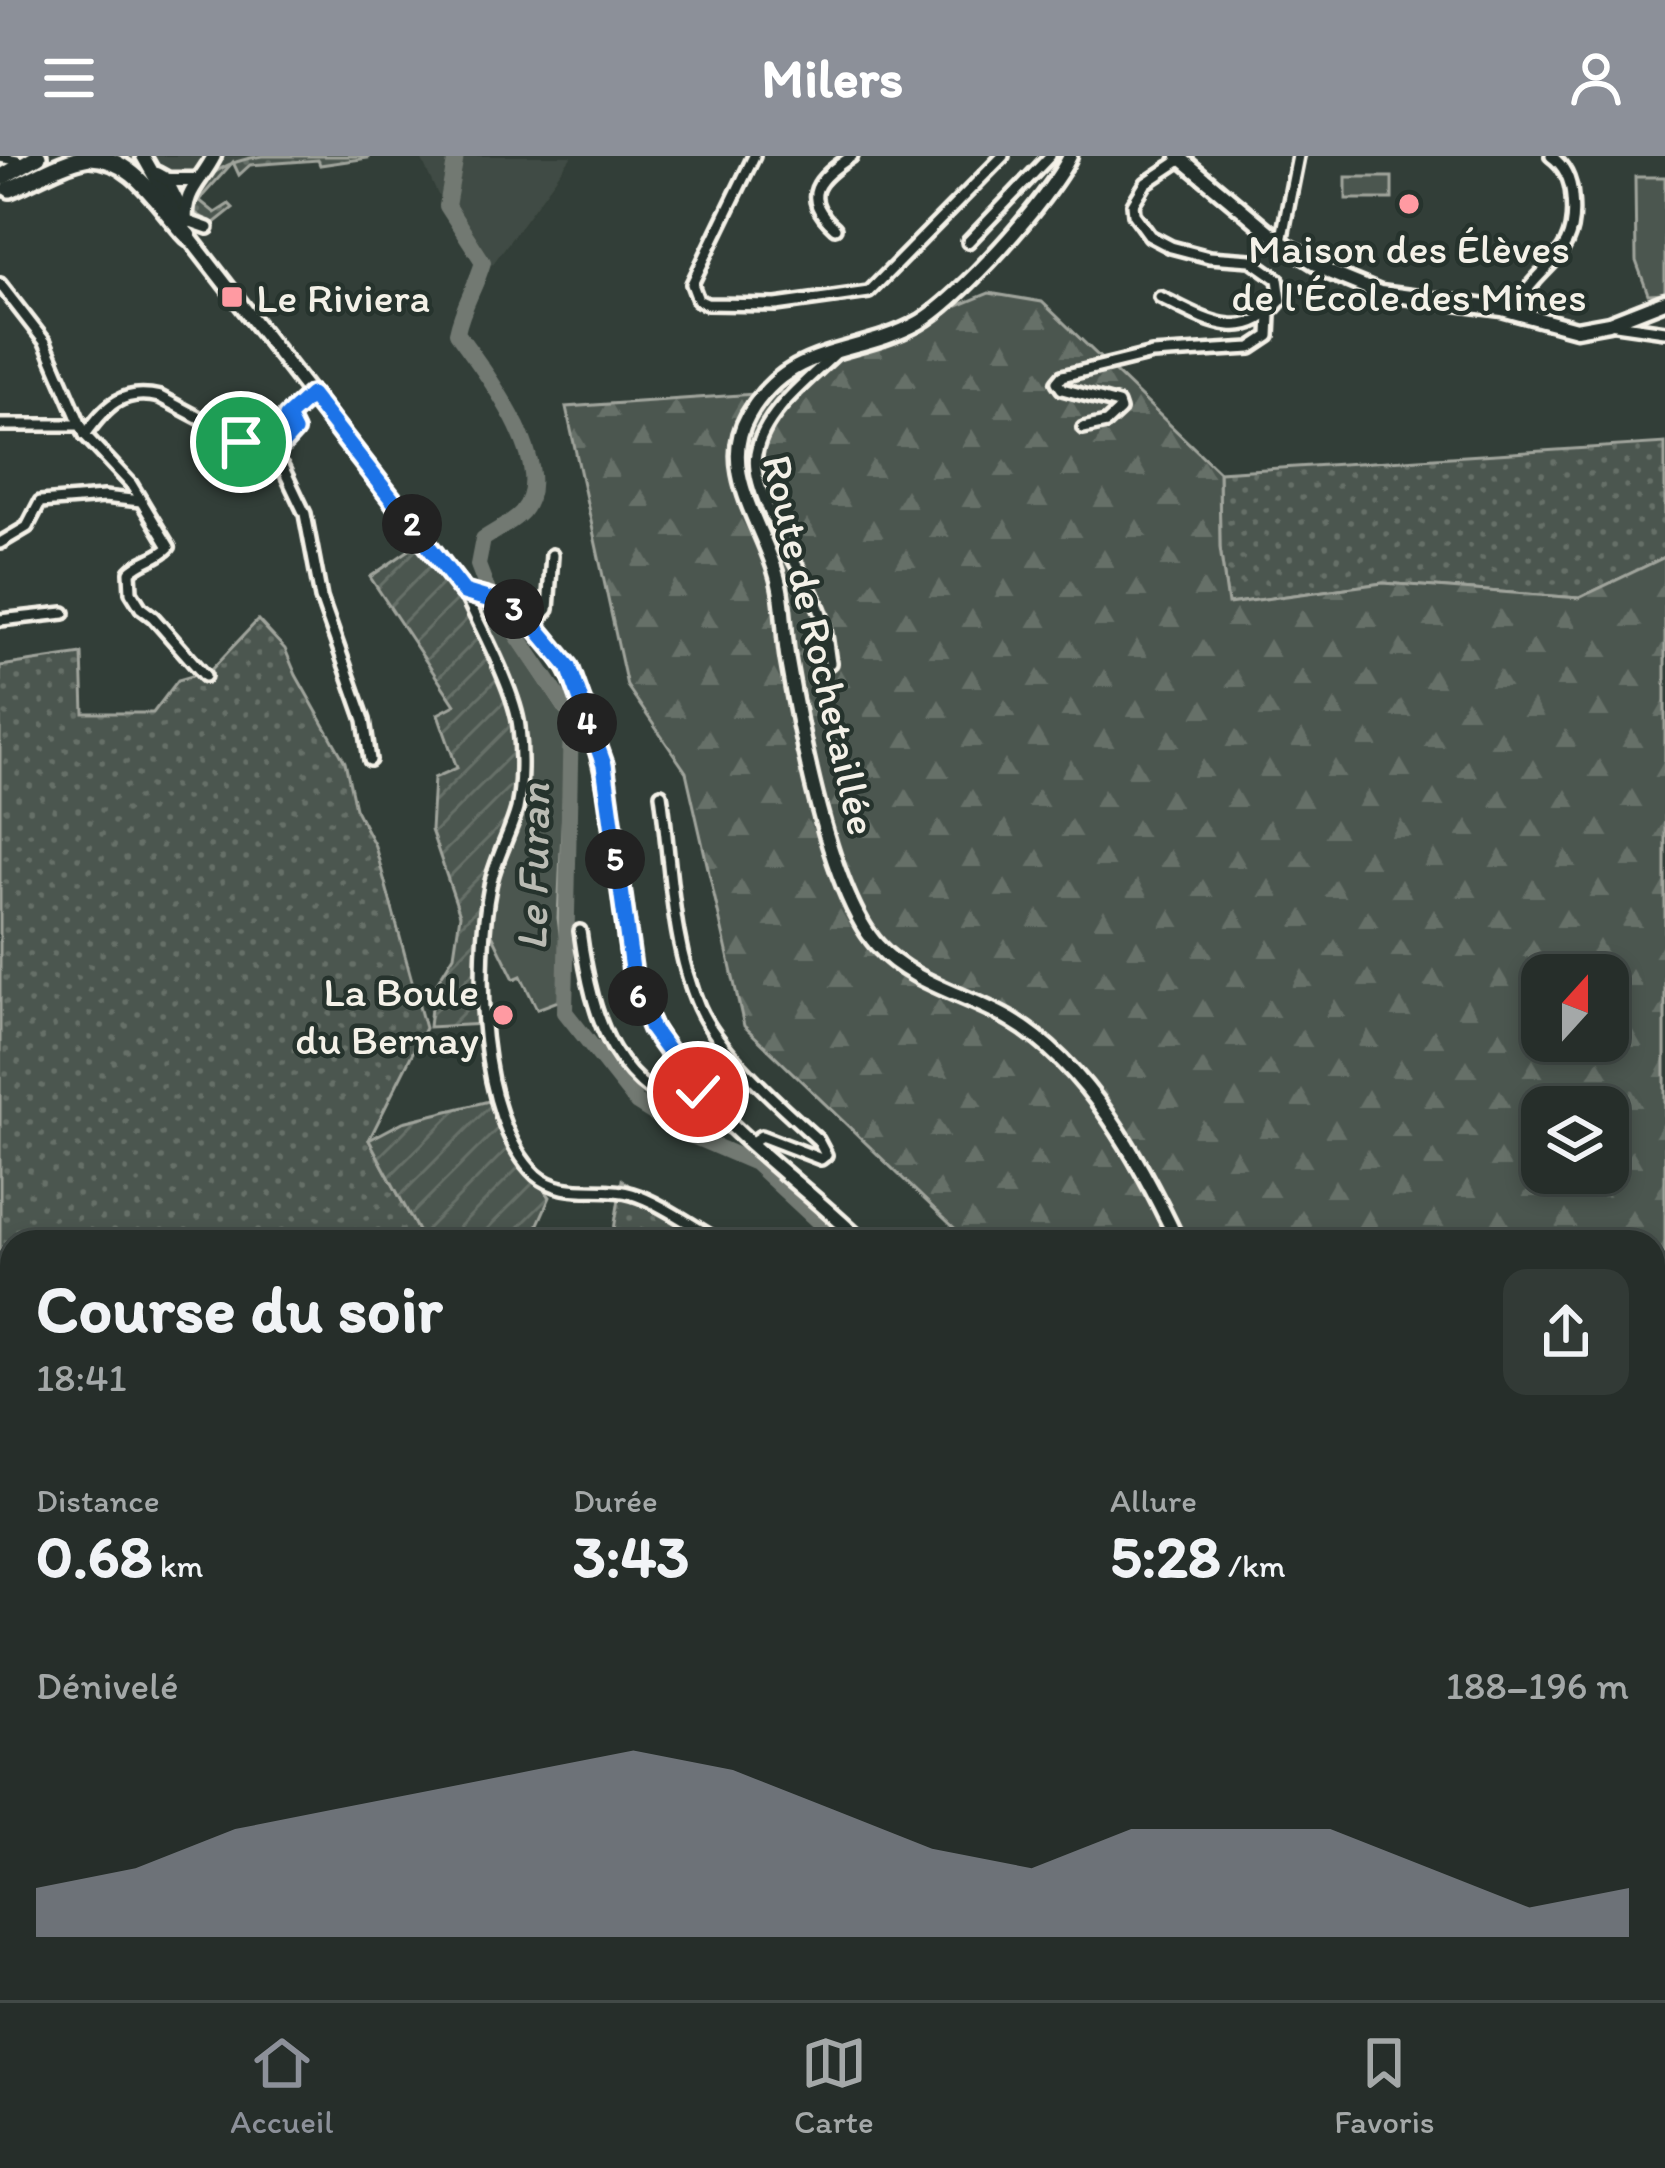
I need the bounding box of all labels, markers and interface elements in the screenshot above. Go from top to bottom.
icon: menu [36,45,102,111]
icon: person [1563,45,1629,111]
text: Milers [762,46,903,111]
marker: Maison des Élèves de l'École des Mines [1396,191,1422,217]
place label: Maison des Élèves de l'École des Mines [1231,223,1587,322]
place label: Le Riviera [256,272,430,323]
marker: Le Riviera [219,284,245,310]
pin [190,391,292,493]
icon: arrive [208,409,274,475]
street label: Route de Rochetaillée [751,450,889,840]
pin: 2 [382,494,442,554]
text: 2 [403,504,421,543]
pin: 3 [484,579,544,639]
text: 3 [505,589,523,628]
pin: 4 [557,693,617,753]
text: 4 [577,703,597,742]
water label: Le Furan [504,783,560,951]
pin: 5 [585,829,645,889]
text: 5 [606,839,624,878]
north arrow [1521,954,1629,1062]
map controls [1521,954,1629,1194]
place label: La Boule du Bernay [295,966,479,1065]
pin: 6 [608,966,668,1026]
text: 6 [629,976,647,1015]
marker: La Boule du Bernay [490,1002,516,1028]
pin [647,1041,749,1143]
icon: check [665,1059,731,1125]
button: layers [1521,1086,1629,1194]
text: Course du soir [36,1269,442,1349]
button: share [1503,1269,1629,1395]
text: 18:41 [36,1354,127,1401]
text: Distance [36,1481,160,1520]
text: Durée [573,1481,658,1520]
text: Allure [1110,1481,1197,1520]
text: 0.68 [36,1520,152,1592]
text: 3:43 [573,1520,689,1592]
text: 5:28 [1110,1520,1221,1592]
text: km [152,1546,203,1585]
text: /km [1221,1546,1286,1585]
text: Dénivelé [36,1662,179,1709]
text: 188–196 m [1446,1662,1629,1709]
tab: Accueil [230,2030,334,2141]
tab: Carte [794,2030,874,2141]
tab: Favoris [1334,2030,1435,2141]

